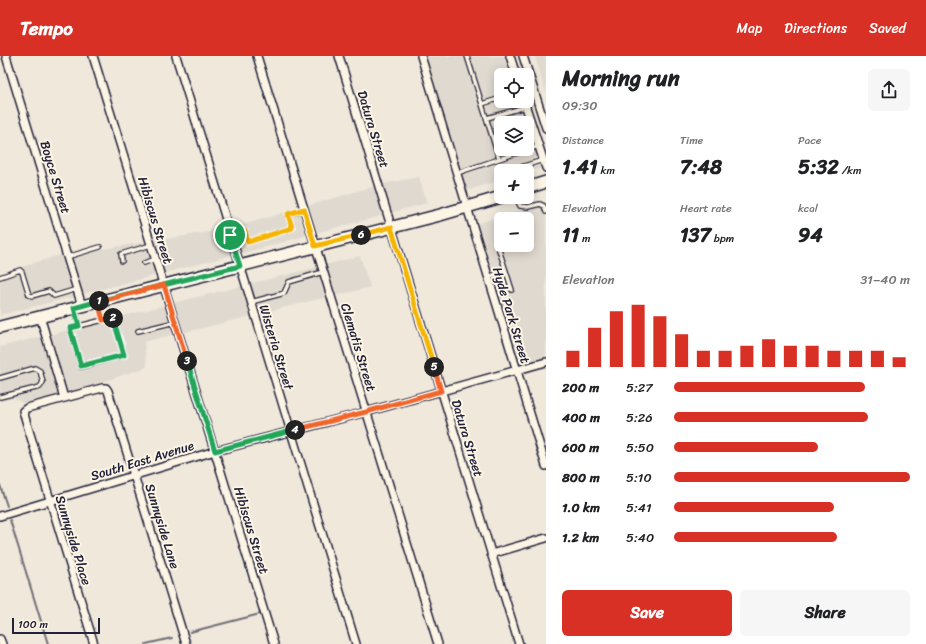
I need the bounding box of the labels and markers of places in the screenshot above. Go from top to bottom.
pin [213,218,247,252]
pin: 6 [351,225,371,245]
pin: 1 [89,291,109,311]
pin: 2 [103,308,123,328]
pin: 3 [177,351,197,371]
pin: 5 [424,357,444,377]
pin: 4 [285,420,305,440]

